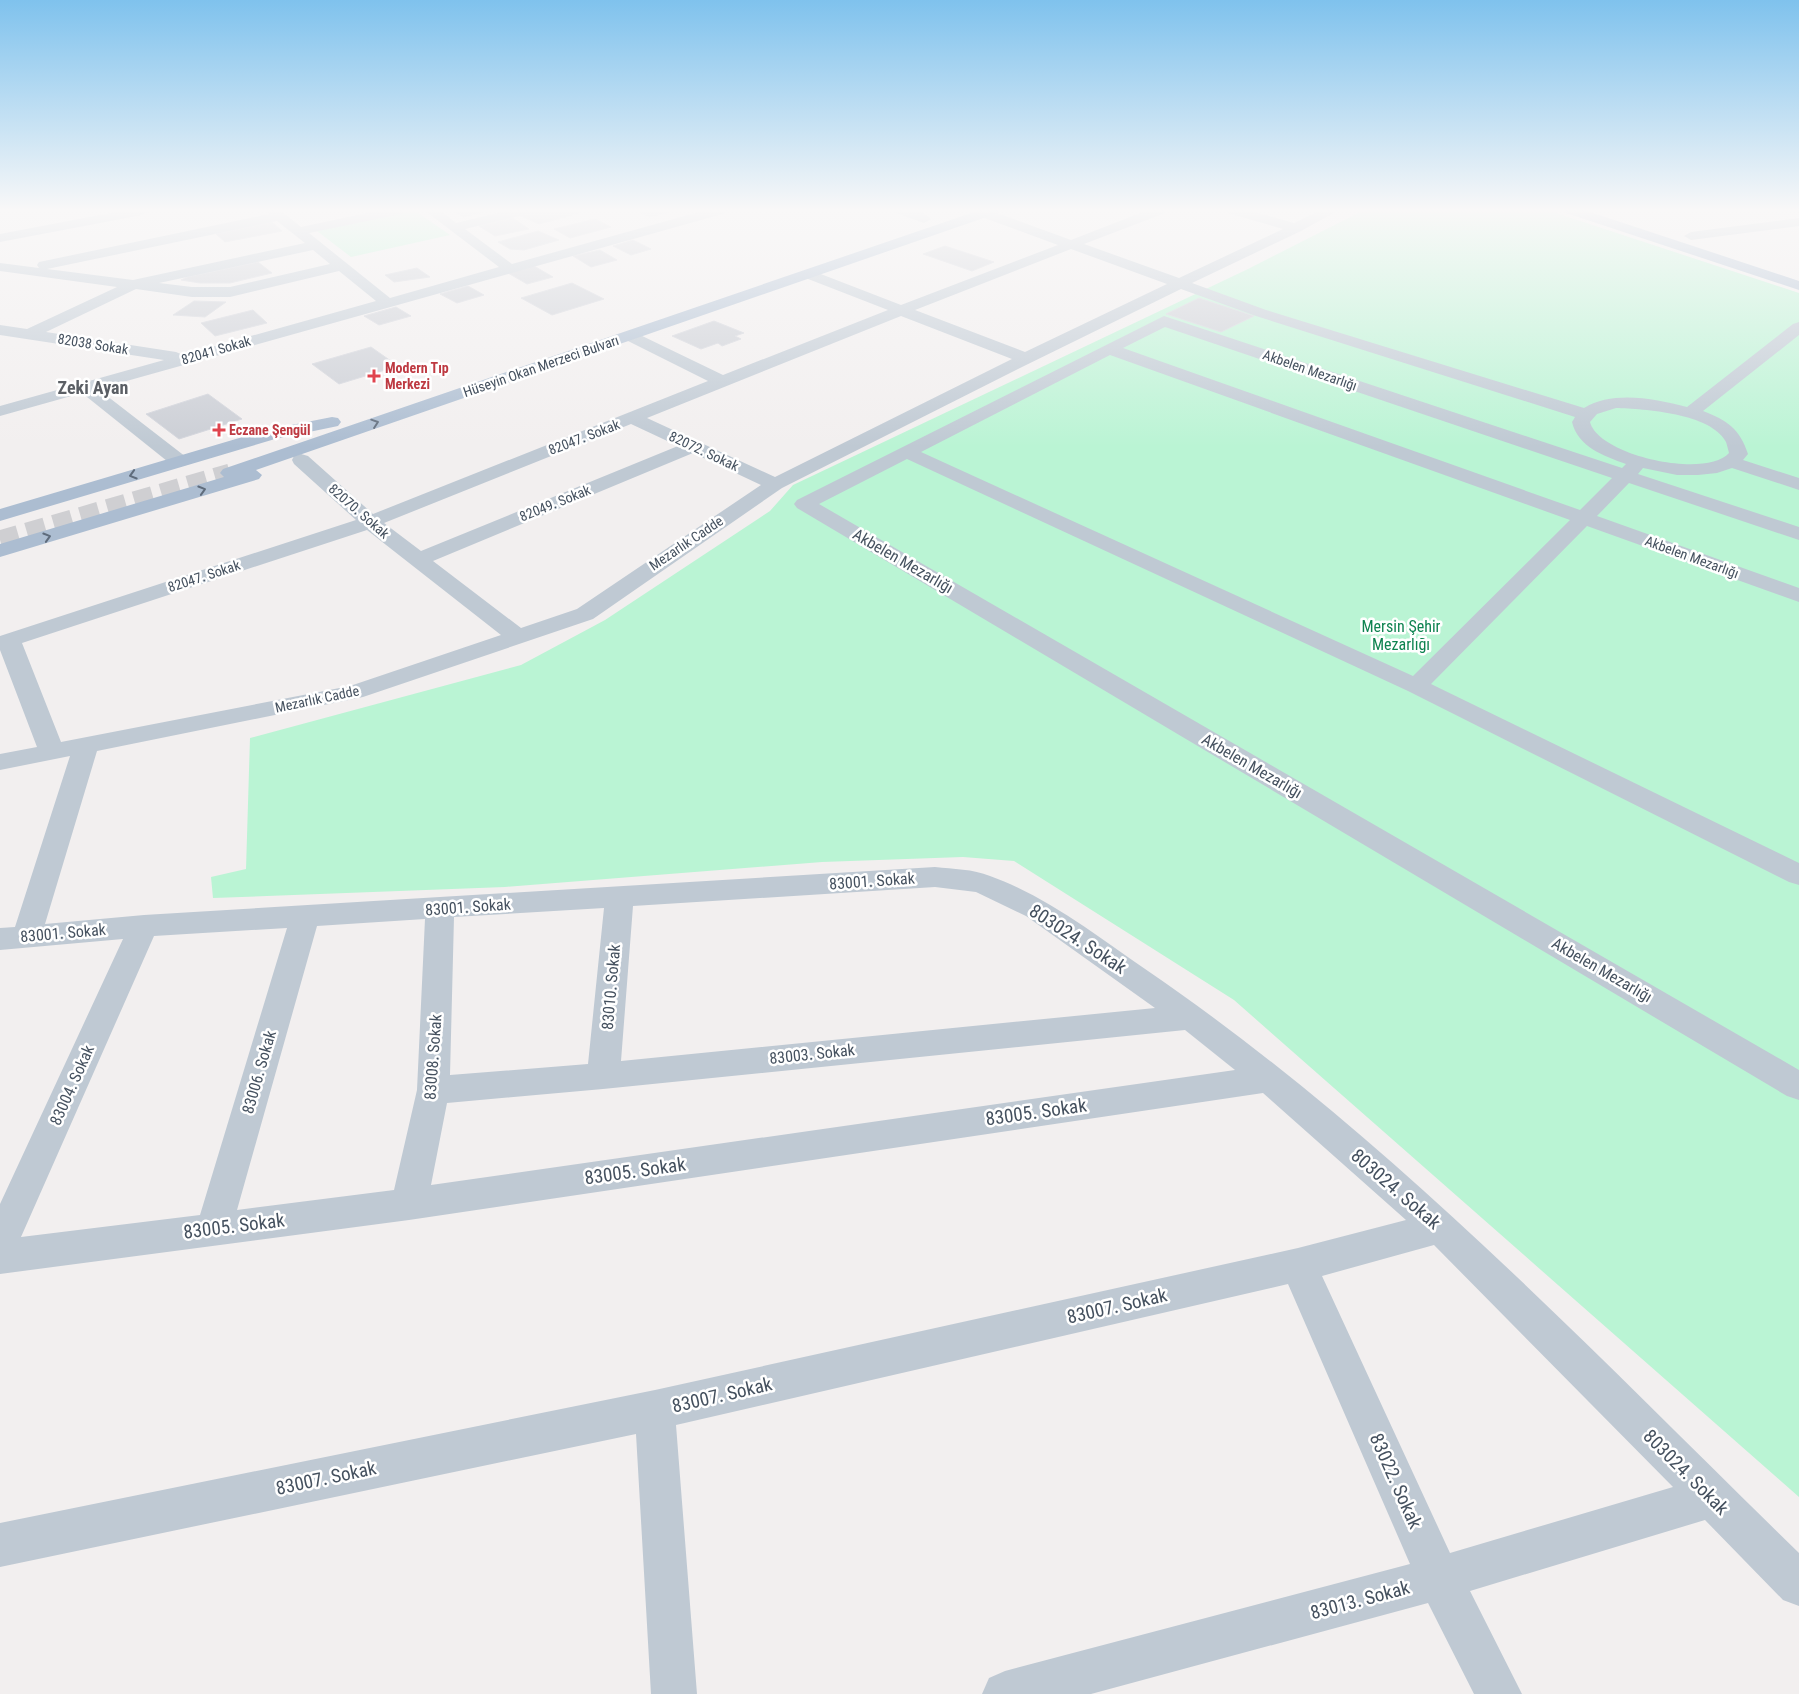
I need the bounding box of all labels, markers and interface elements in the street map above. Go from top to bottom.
street label: 82038 Sokak [56,331,130,358]
street label: 82041 Sokak [179,332,253,368]
street label: Hüseyin Okan Merzeci Bulvarı [461,332,621,400]
street label: Akbelen Mezarlığı [1261,346,1359,394]
place label: Modern Tıp Merkezi [385,360,449,392]
marker: Modern Tıp Merkezi [367,369,381,383]
district label: Zeki Ayan [58,377,128,398]
street label: 82047. Sokak [546,416,623,458]
one-way arrow [371,419,379,429]
place label: Eczane Şengül [229,422,311,438]
marker: Eczane Şengül [213,424,225,436]
street label: 82072. Sokak [667,428,742,474]
one-way arrow [129,470,138,480]
street label: 82070. Sokak [325,480,393,542]
street label: 82049. Sokak [517,481,593,524]
one-way arrow [198,486,206,496]
street label: Mezarlık Cadde [646,512,726,574]
street label: Akbelen Mezarlığı [849,525,957,597]
one-way arrow [42,533,50,543]
street label: Akbelen Mezarlığı [1643,533,1741,581]
street label: 82047. Sokak [166,557,243,595]
park label: Mersin Şehir Mezarlığı [1362,617,1441,654]
street label: Mezarlık Cadde [274,682,361,716]
street label: Akbelen Mezarlığı [1198,730,1306,802]
street label: 83001. Sokak [829,868,916,893]
street label: 83001. Sokak [425,894,512,919]
street label: 803024. Sokak [1025,899,1131,979]
street label: 83001. Sokak [19,920,107,946]
street label: Akbelen Mezarlığı [1548,934,1656,1006]
street label: 83010. Sokak [598,943,624,1031]
street label: 83008. Sokak [421,1013,446,1100]
street label: 83006. Sokak [238,1027,280,1116]
street label: 83003. Sokak [768,1040,856,1068]
street label: 83004. Sokak [46,1041,98,1128]
street label: 83005. Sokak [984,1093,1088,1130]
street label: 803024. Sokak [1346,1144,1446,1234]
street label: 83005. Sokak [583,1152,687,1189]
street label: 83005. Sokak [182,1208,286,1244]
street label: 83007. Sokak [1065,1283,1170,1329]
street label: 83007. Sokak [670,1372,775,1418]
street label: 803024. Sokak [1639,1425,1734,1520]
street label: 83022. Sokak [1365,1430,1427,1533]
street label: 83007. Sokak [274,1456,379,1500]
street label: 83013. Sokak [1308,1576,1413,1624]

